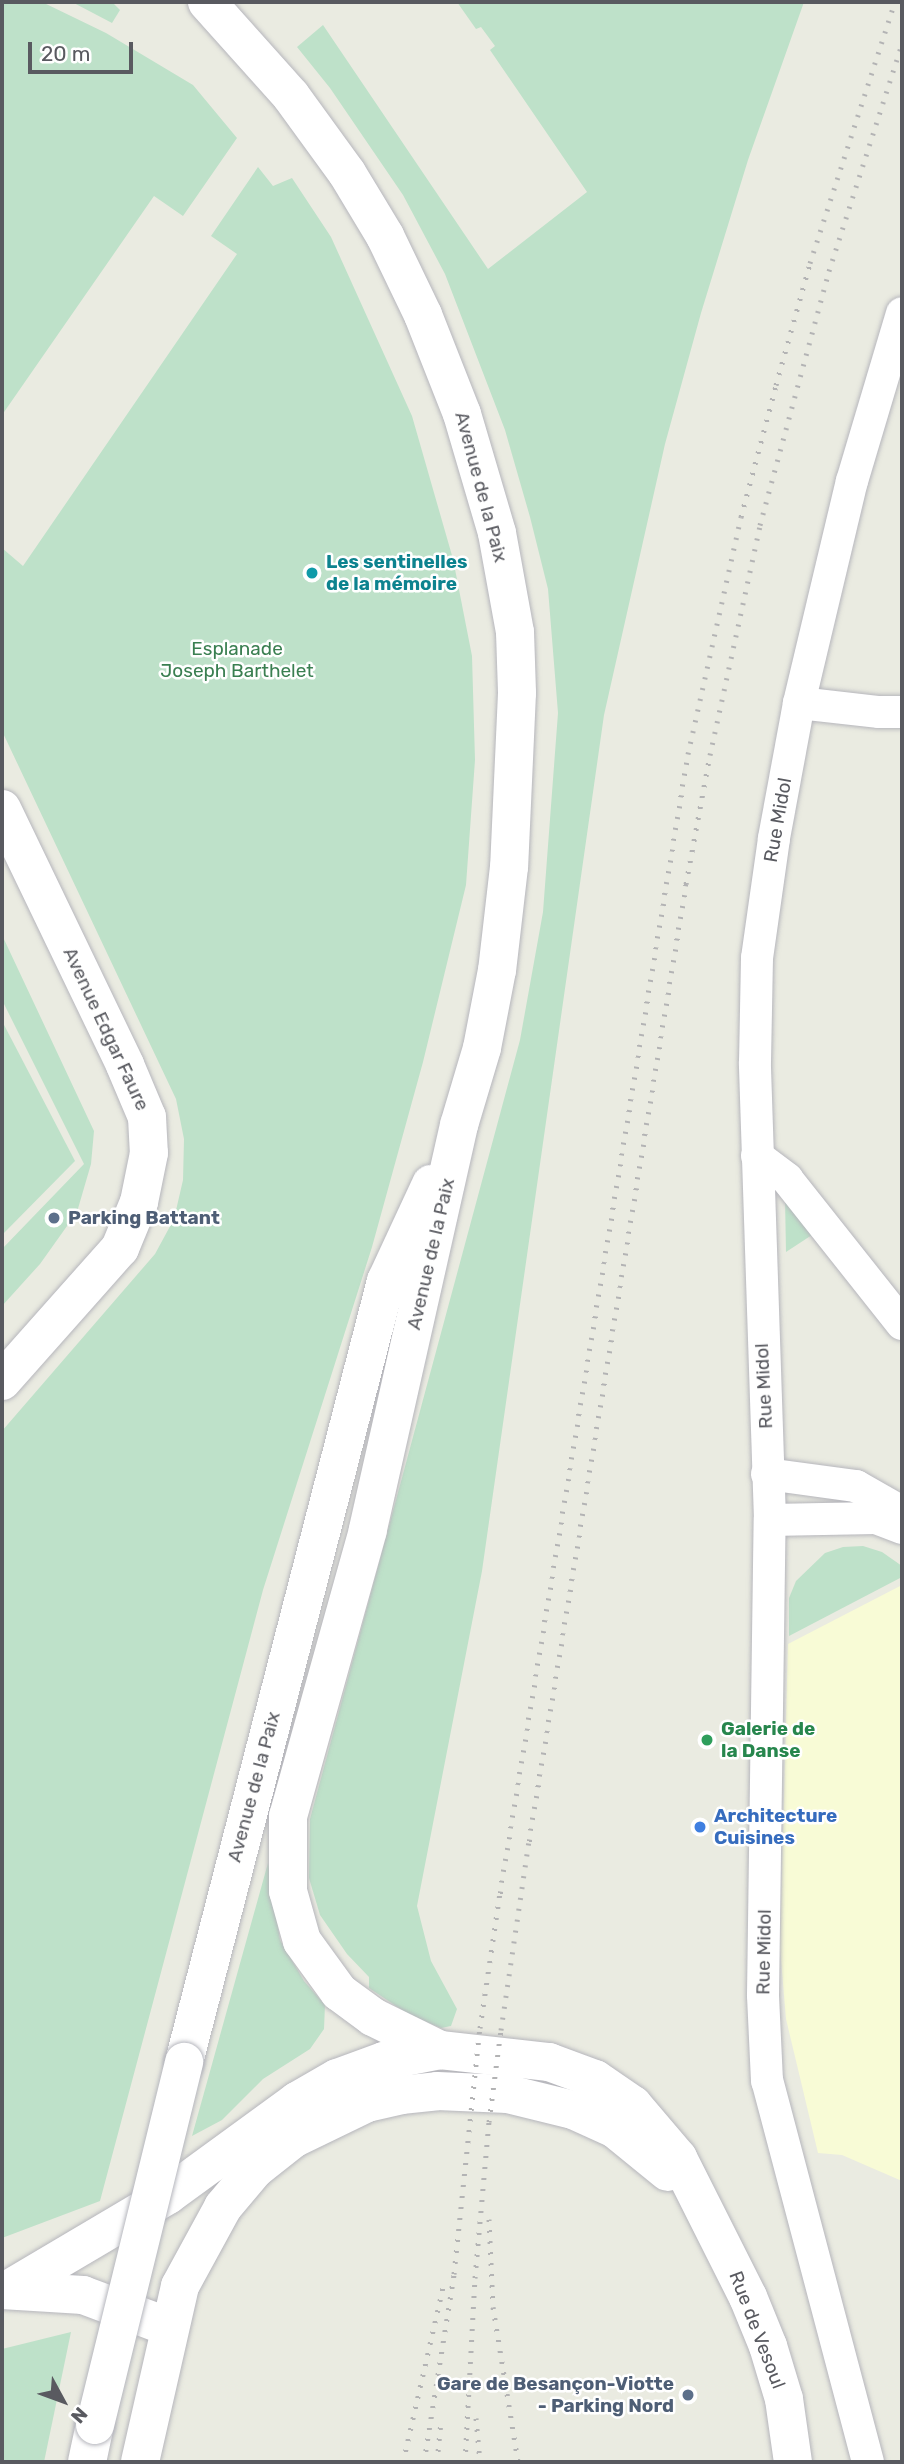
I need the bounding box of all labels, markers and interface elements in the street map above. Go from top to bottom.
scale bar [32,28,136,72]
text: 20 m [41,41,90,66]
street label: Avenue de la Paix [450,409,512,565]
place label: Les sentinelles de la mémoire [326,551,467,595]
marker: Les sentinelles de la mémoire [304,565,320,581]
park label: Esplanade Joseph Barthelet [160,638,314,682]
street label: Rue Midol [759,776,797,864]
street label: Avenue Edgar Faure [58,944,154,1114]
street label: Avenue de la Paix [402,1176,460,1332]
place label: Parking Battant [68,1207,220,1229]
marker: Parking Battant [46,1210,62,1226]
street label: Rue Midol [750,1343,778,1429]
street label: Avenue de la Paix [223,1709,285,1865]
place label: Galerie de la Danse [721,1718,815,1762]
marker: Galerie de la Danse [699,1732,715,1748]
place label: Architecture Cuisines [714,1805,837,1849]
marker: Architecture Cuisines [692,1819,708,1835]
street label: Rue Midol [752,1909,776,1995]
street label: Rue de Vesoul [724,2268,790,2392]
north arrow [28,2366,98,2436]
place label: Gare de Besançon-Viotte - Parking Nord [437,2373,674,2417]
marker: Gare de Besançon-Viotte - Parking Nord [680,2387,696,2403]
text: N [66,2402,92,2428]

